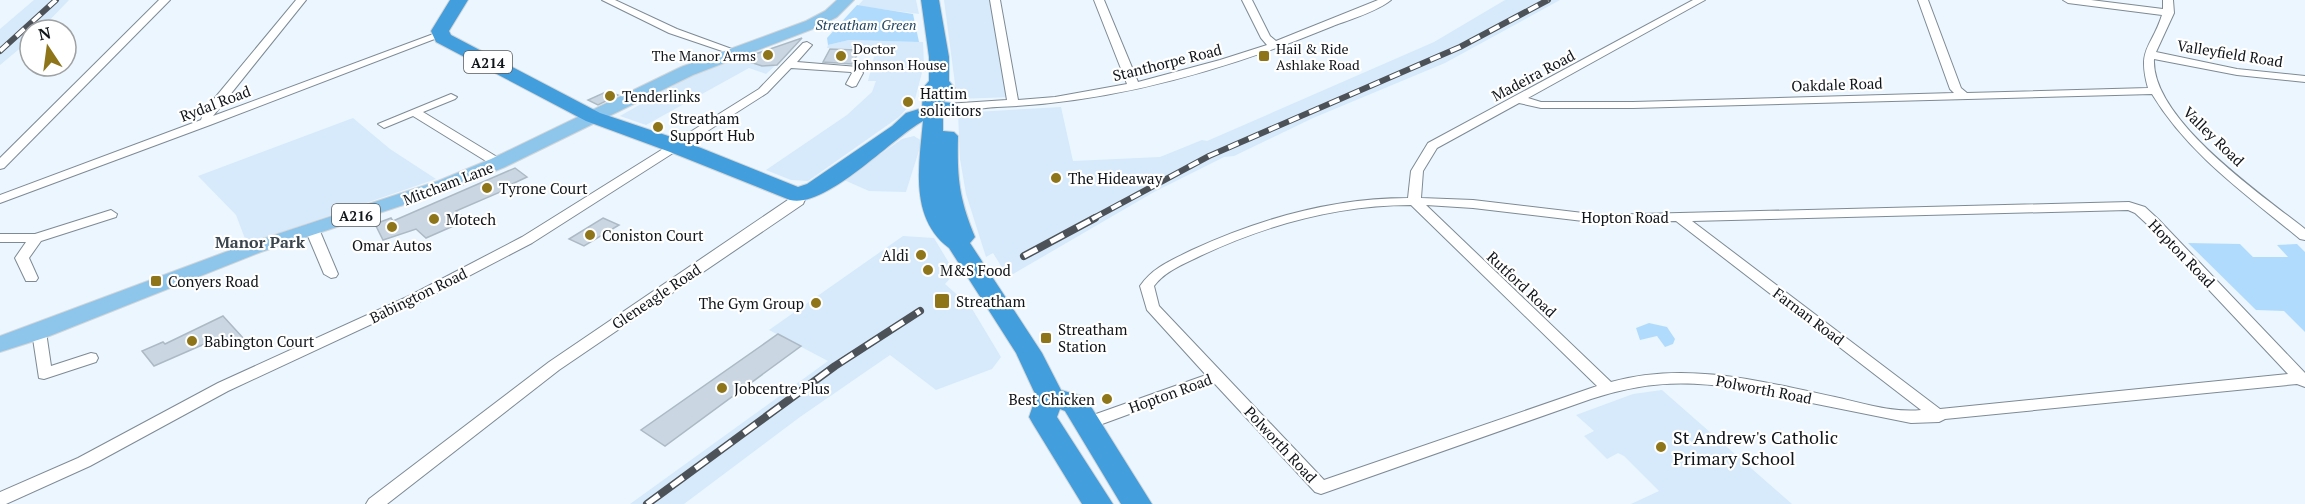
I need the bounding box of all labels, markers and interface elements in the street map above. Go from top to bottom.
park label: Streatham Green [815,15,917,34]
north arrow [18,18,78,78]
text: N [36,21,53,45]
street label: Valleyfield Road [2176,35,2284,71]
place label: Doctor Johnson House [853,39,947,74]
street label: Stanthorpe Road [1110,39,1224,85]
place label: Hail & Ride Ashlake Road [1276,39,1360,74]
street label: Madeira Road [1488,45,1578,105]
place label: The Manor Arms [652,46,756,65]
marker: The Manor Arms [761,48,775,62]
marker: Doctor Johnson House [834,49,848,63]
marker: Hail & Ride Ashlake Road [1257,49,1271,63]
road number: A214 [464,51,512,73]
street label: Oakdale Road [1791,72,1883,96]
street label: Rydal Road [177,80,253,126]
place label: Hattim solicitors [920,83,981,120]
place label: Tenderlinks [622,86,701,106]
marker: Tenderlinks [603,89,617,103]
marker: Hattim solicitors [901,95,915,109]
street label: Valley Road [2179,102,2249,170]
place label: Streatham Support Hub [670,108,755,145]
marker: Streatham Support Hub [651,120,665,134]
street label: Mitcham Lane [400,157,496,209]
place label: The Hideaway [1068,168,1163,188]
marker: The Hideaway [1049,171,1063,185]
place label: Tyrone Court [499,178,588,198]
marker: Tyrone Court [480,181,494,195]
road number: A216 [332,204,380,226]
street label: Hopton Road [1581,207,1669,227]
place label: Motech [446,209,496,229]
marker: Motech [427,212,441,226]
street label: Hopton Road [2144,215,2220,291]
marker: Omar Autos [385,220,399,234]
place label: Coniston Court [602,225,704,245]
marker: Coniston Court [583,228,597,242]
district label: Manor Park [215,231,306,253]
place label: Omar Autos [352,235,432,255]
place label: Aldi [881,245,909,265]
street label: Rutford Road [1483,247,1561,321]
marker: Aldi [914,248,928,262]
street label: Gleneagle Road [608,259,704,333]
place label: M&S Food [940,260,1011,280]
street label: Babington Road [366,263,470,327]
marker: M&S Food [921,263,935,277]
place label: Conyers Road [168,271,259,291]
marker: Conyers Road [149,274,163,288]
street label: Farnan Road [1769,283,1849,349]
place label: Streatham [956,291,1025,311]
marker: Streatham [933,292,951,310]
place label: The Gym Group [699,293,804,313]
marker: The Gym Group [809,296,823,310]
place label: Streatham Station [1058,319,1127,356]
place label: Babington Court [204,331,315,351]
marker: Streatham Station [1039,331,1053,345]
marker: Babington Court [185,334,199,348]
street label: Hopton Road [1126,369,1214,417]
street label: Polworth Road [1714,370,1814,408]
place label: Jobcentre Plus [734,378,830,398]
marker: Jobcentre Plus [715,381,729,395]
place label: Best Chicken [1009,389,1095,409]
marker: Best Chicken [1100,392,1114,406]
street label: Polworth Road [1240,401,1322,487]
place label: St Andrew's Catholic Primary School [1673,425,1838,470]
marker: St Andrew's Catholic Primary School [1654,440,1668,454]

